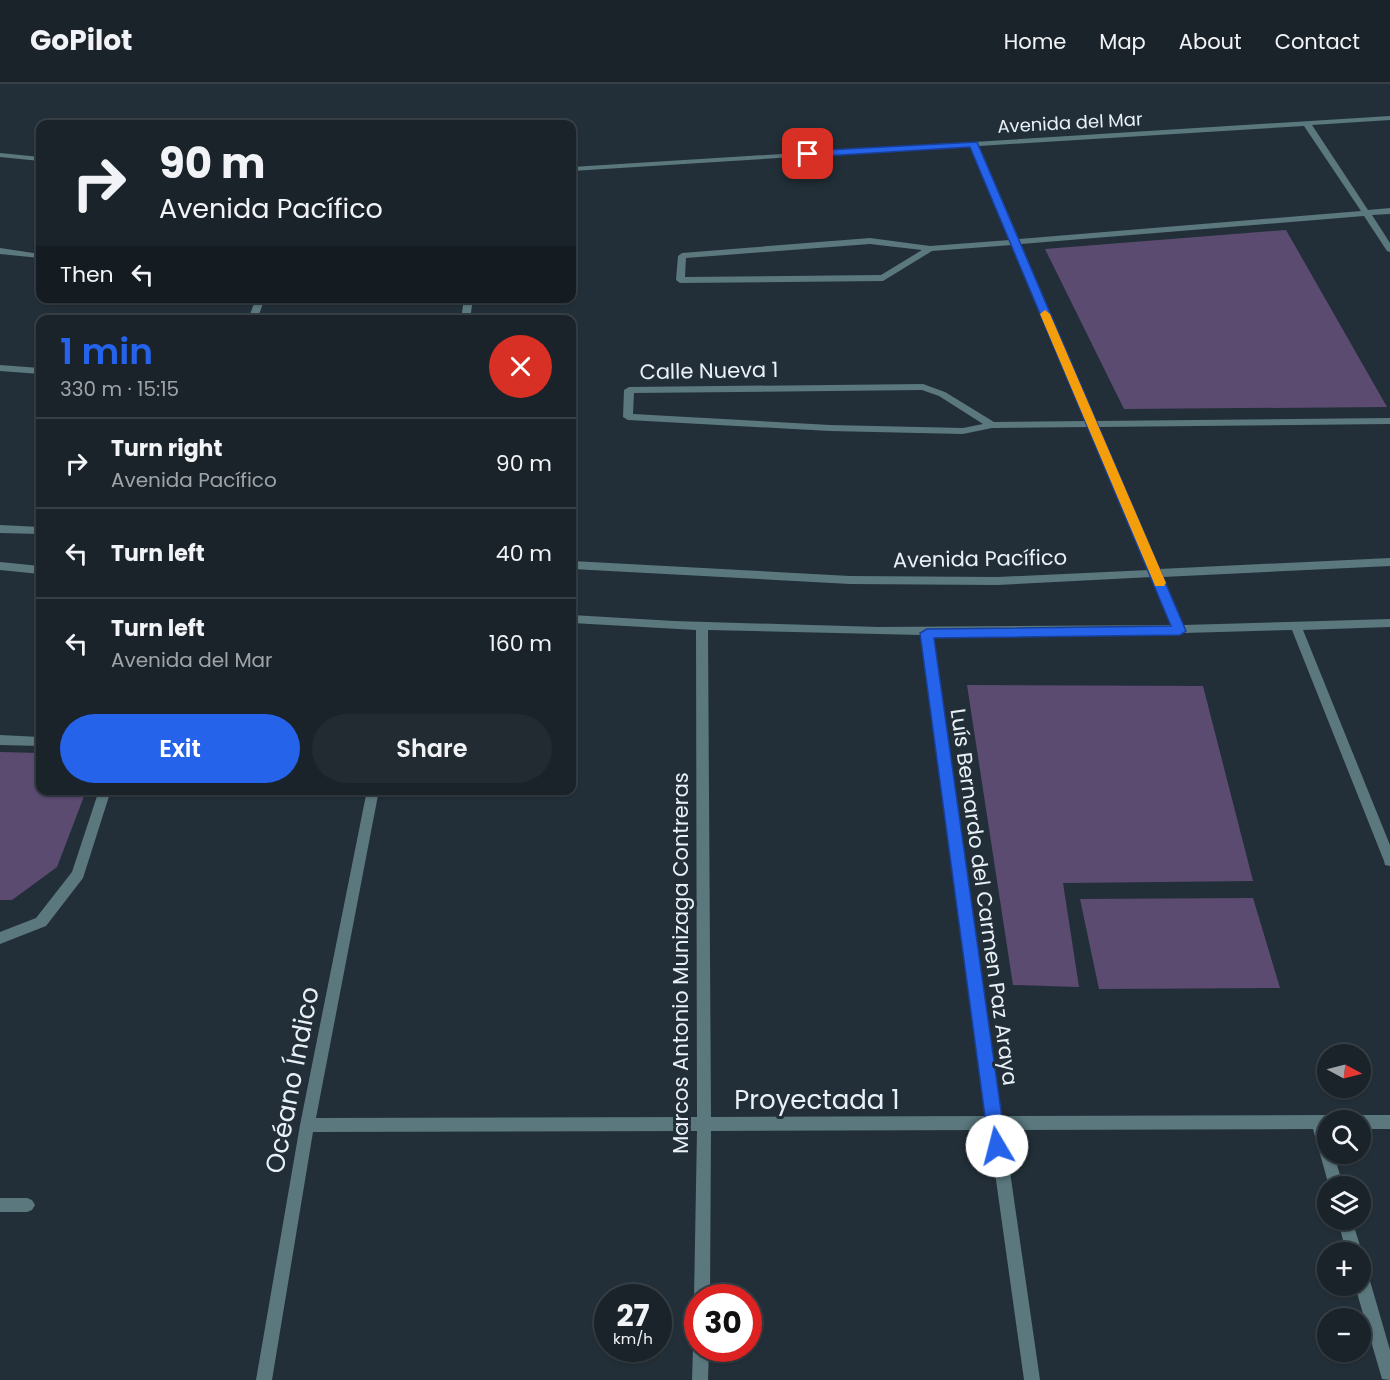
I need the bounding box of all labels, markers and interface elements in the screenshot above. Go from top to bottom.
text: GoPilot [30,21,132,60]
text: Home [1004,27,1066,56]
text: Map [1099,27,1146,56]
text: About [1179,27,1242,56]
text: Contact [1275,27,1360,56]
street label: Avenida del Mar [997,106,1144,139]
pin [782,128,833,179]
text: 90 m [159,134,266,193]
icon: arrive [791,137,824,170]
icon: right [60,144,138,222]
text: Avenida Pacífico [159,190,383,227]
icon: left [126,258,159,291]
text: Then [60,259,114,290]
text: 1 min [60,326,153,377]
button: close [489,335,552,398]
street label: Calle Nueva 1 [639,355,779,386]
text: 330 m · 15:15 [60,375,179,403]
text: Turn right [111,433,222,464]
icon: right [60,447,93,480]
text: 90 m [496,448,552,479]
text: Avenida Pacífico [111,466,277,494]
icon: left [60,537,93,570]
text: Turn left [111,538,205,569]
text: 40 m [496,538,552,569]
street label: Avenida Pacífico [893,542,1067,575]
text: Turn left [111,613,205,644]
icon: left [60,627,93,660]
text: 160 m [489,628,552,659]
text: Avenida del Mar [111,646,273,674]
street label: Luís Bernardo del Carmen Paz Araya [944,707,1025,1087]
button: Exit [60,714,300,783]
button: Share [312,714,552,783]
street label: Marcos Antonio Munizaga Contreras [666,772,695,1154]
street label: Océano Índico [256,984,328,1176]
north arrow [1317,1044,1371,1098]
map controls [1317,1044,1371,1362]
street label: Proyectada 1 [734,1082,900,1118]
button: search [1317,1110,1371,1164]
position arrow [965,1114,1029,1178]
button: layers [1317,1176,1371,1230]
button: + [1317,1242,1371,1296]
speed limit sign: 30 [684,1284,762,1362]
text: 27 [616,1294,650,1337]
button: − [1317,1308,1371,1362]
text: km/h [613,1328,653,1349]

